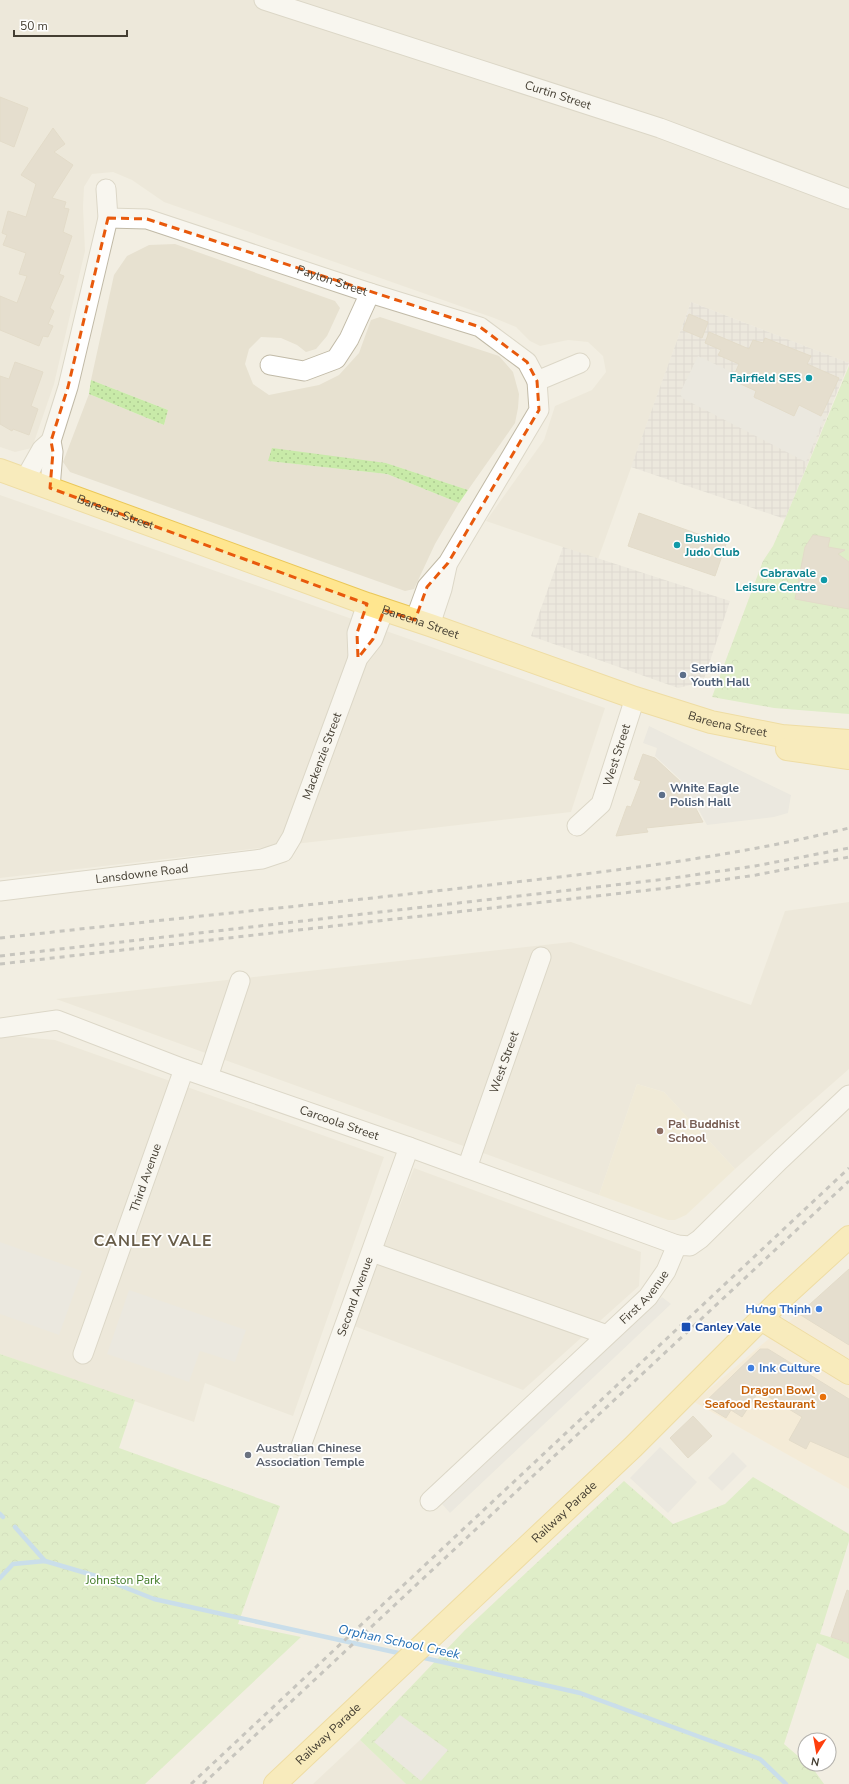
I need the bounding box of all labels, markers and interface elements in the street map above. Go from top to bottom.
scale bar [14,12,127,38]
text: 50 m [20,18,48,34]
street label: Curtin Street [523,77,594,114]
street label: Payton Street [295,261,370,300]
place label: Fairfield SES [730,370,801,386]
marker: Fairfield SES [804,373,814,383]
street label: Bareena Street [75,491,157,534]
place label: Bushido Judo Club [684,530,740,560]
marker: Bushido Judo Club [672,540,682,550]
place label: Cabravale Leisure Centre [736,565,816,595]
marker: Cabravale Leisure Centre [819,575,829,585]
street label: Bareena Street [380,601,462,643]
place label: Serbian Youth Hall [690,660,750,690]
marker: Serbian Youth Hall [678,670,688,680]
street label: Bareena Street [686,707,769,741]
street label: Mackenzie Street [298,709,346,802]
street label: West Street [599,721,634,788]
place label: White Eagle Polish Hall [670,780,739,810]
marker: White Eagle Polish Hall [657,790,667,800]
street label: Lansdowne Road [95,860,189,887]
street label: West Street [486,1028,523,1095]
street label: Carcoola Street [297,1102,382,1144]
place label: Pal Buddhist School [668,1116,740,1146]
marker: Pal Buddhist School [655,1126,665,1136]
street label: Third Avenue [126,1141,165,1214]
district label: CANLEY VALE [93,1230,213,1252]
street label: Second Avenue [333,1254,377,1339]
street label: First Avenue [616,1267,672,1328]
place label: Hưng Thịnh [746,1301,811,1317]
marker: Hưng Thịnh [814,1304,824,1314]
place label: Canley Vale [695,1319,761,1335]
marker: Canley Vale [680,1321,692,1333]
place label: Ink Culture [759,1360,821,1376]
marker: Ink Culture [746,1363,756,1373]
place label: Dragon Bowl Seafood Restaurant [705,1382,815,1412]
marker: Dragon Bowl Seafood Restaurant [818,1392,828,1402]
place label: Australian Chinese Association Temple [256,1440,365,1470]
marker: Australian Chinese Association Temple [243,1450,253,1460]
street label: Railway Parade [528,1477,600,1546]
park label: Johnston Park [85,1572,161,1588]
water label: Orphan School Creek [337,1620,462,1664]
street label: Railway Parade [292,1699,364,1769]
north arrow [797,1732,837,1772]
text: N [810,1753,821,1769]

